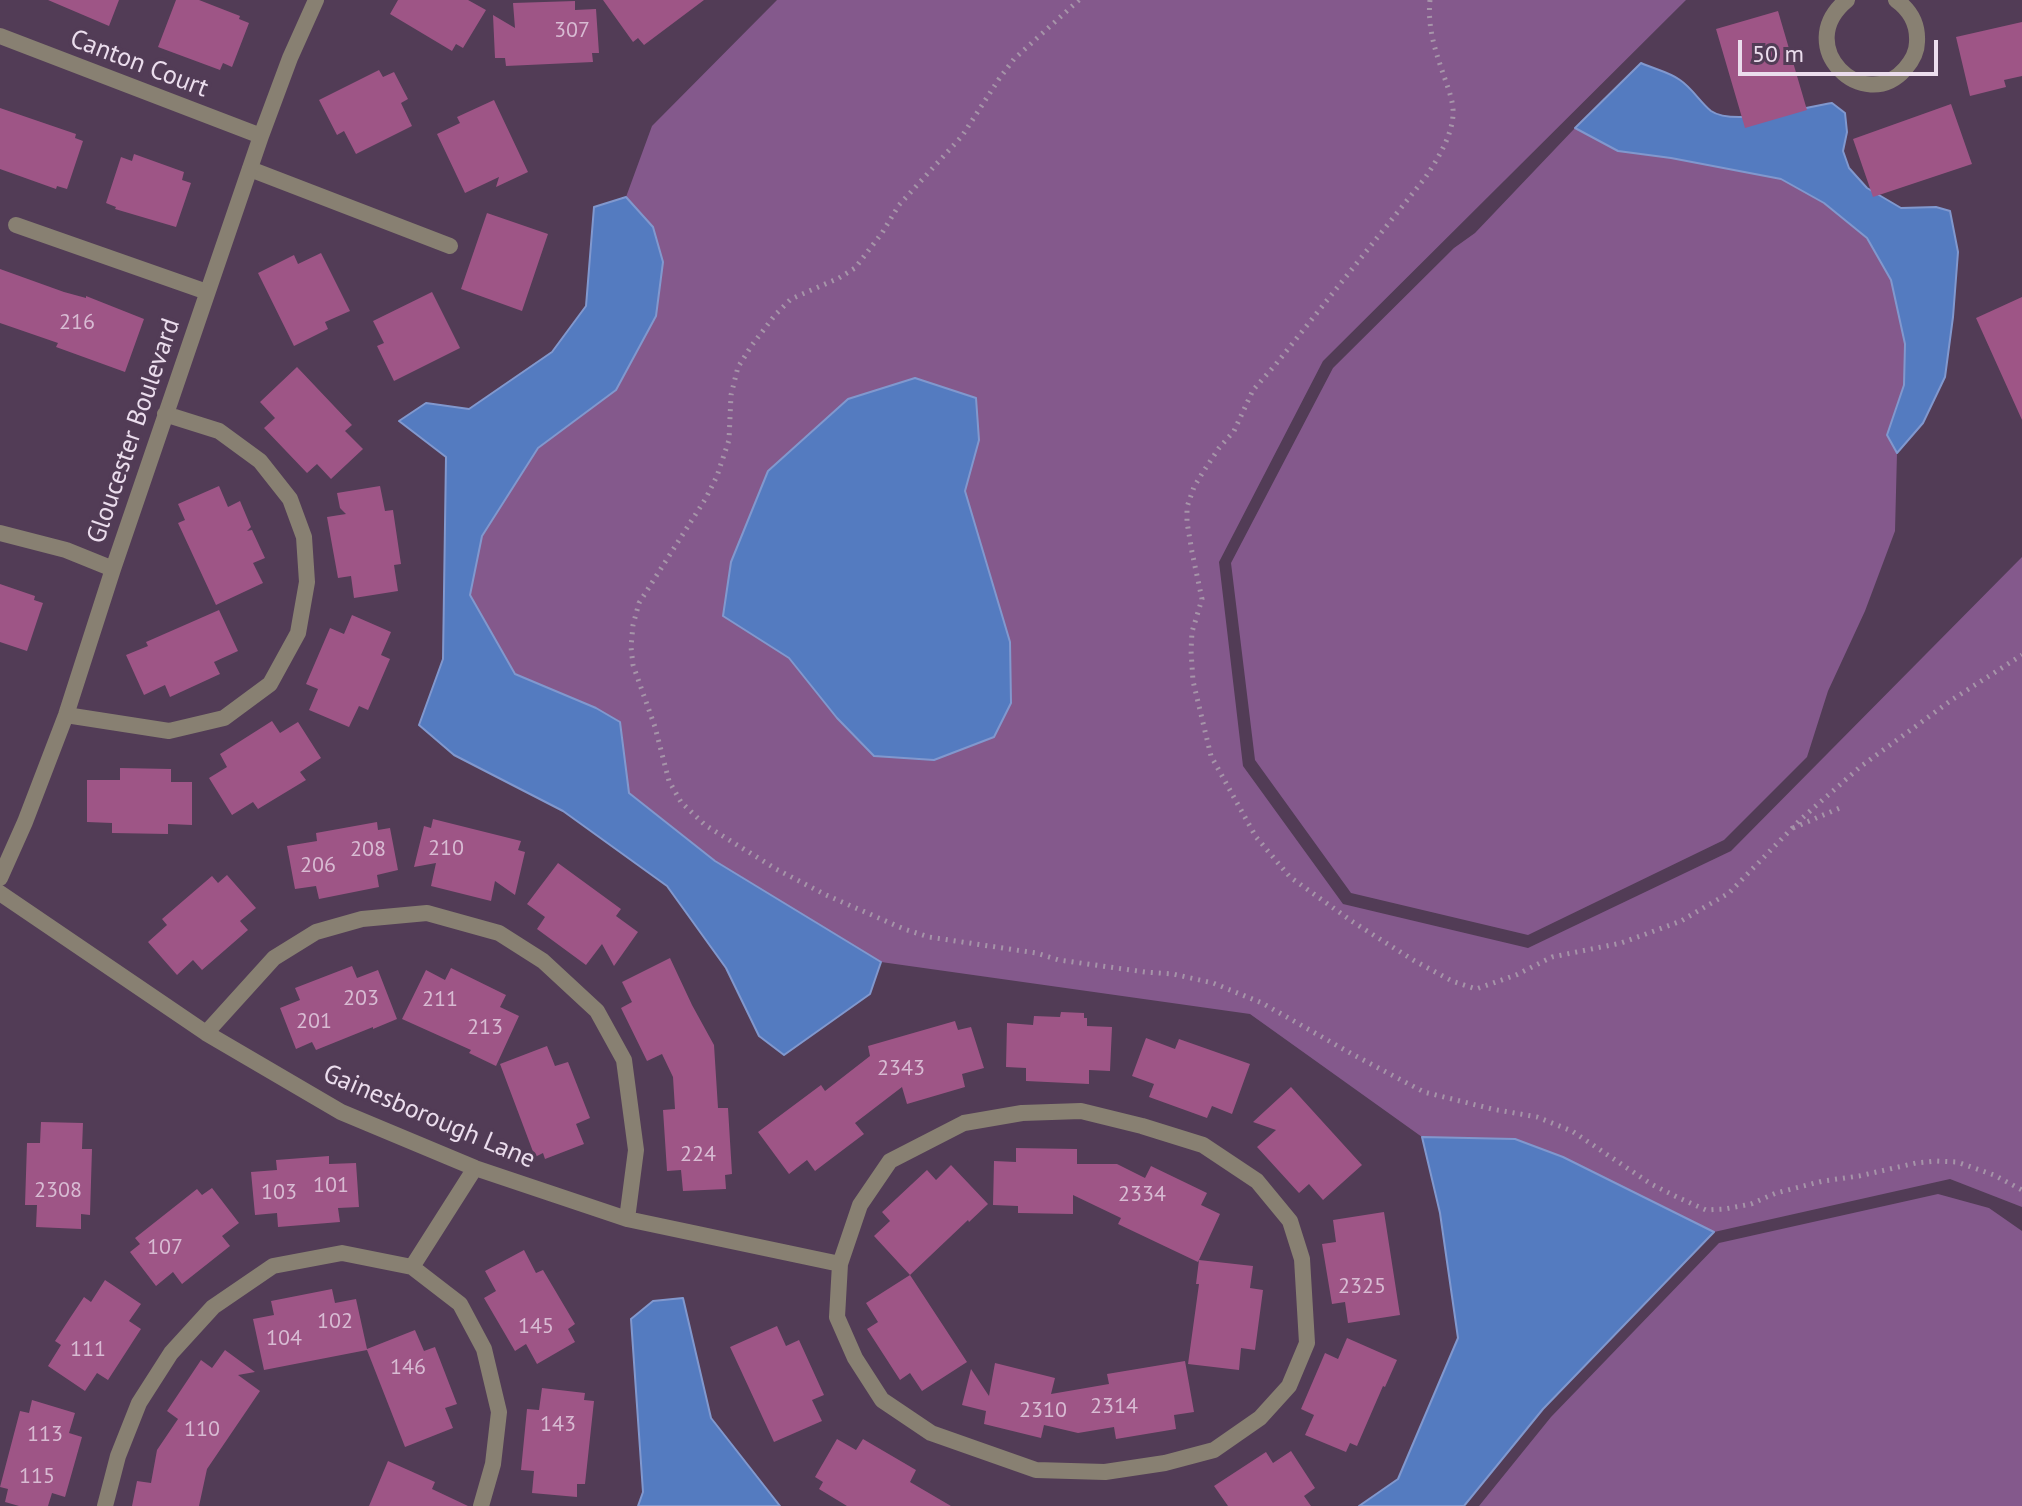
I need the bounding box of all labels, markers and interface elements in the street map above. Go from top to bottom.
house number: 307 [554,18,590,44]
street label: Canton Court [66,23,212,105]
scale bar [1742,24,1942,74]
text: 50 m [1752,38,1804,69]
house number: 216 [59,310,95,336]
street label: Gloucester Boulevard [81,314,187,548]
house number: 210 [428,836,464,862]
house number: 208 [350,837,386,863]
house number: 206 [300,853,336,879]
house number: 203 [343,986,379,1012]
house number: 211 [422,987,458,1013]
house number: 201 [296,1009,332,1035]
house number: 213 [467,1015,503,1041]
house number: 2343 [877,1056,925,1082]
street label: Gainesborough Lane [318,1058,540,1176]
house number: 224 [680,1142,716,1168]
house number: 101 [313,1173,349,1199]
house number: 2308 [34,1178,82,1204]
house number: 103 [261,1180,297,1206]
house number: 2334 [1118,1182,1166,1208]
house number: 107 [147,1235,183,1261]
house number: 2325 [1338,1274,1386,1300]
house number: 102 [317,1309,353,1335]
house number: 145 [518,1314,554,1340]
house number: 104 [266,1326,302,1352]
house number: 111 [70,1337,106,1363]
house number: 146 [390,1355,426,1381]
house number: 2314 [1090,1394,1138,1420]
house number: 2310 [1019,1398,1067,1424]
house number: 143 [540,1412,576,1438]
house number: 110 [184,1417,220,1443]
house number: 113 [27,1422,63,1448]
house number: 115 [19,1464,55,1490]

